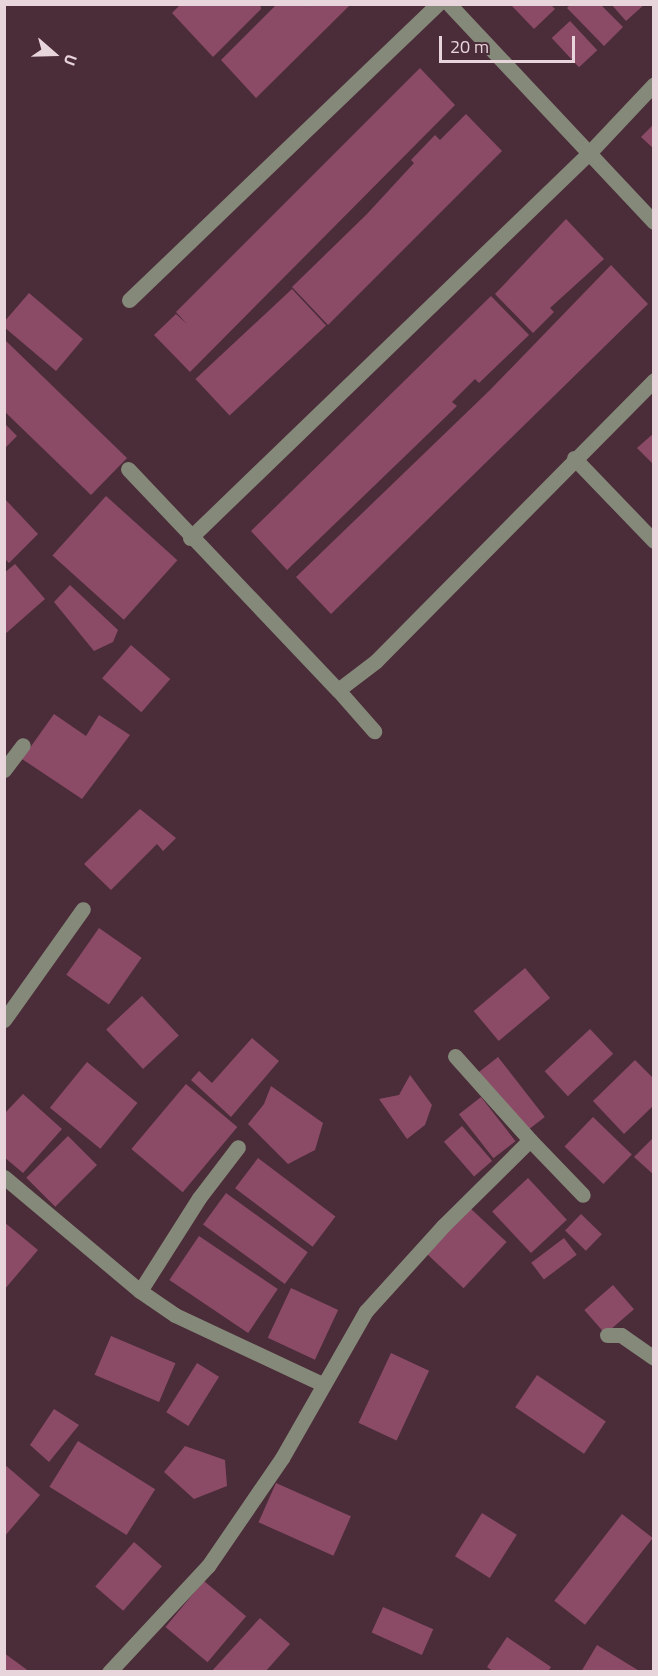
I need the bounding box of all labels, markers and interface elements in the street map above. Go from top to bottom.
north arrow [24,24,84,84]
scale bar [442,24,578,62]
text: 20 m [450,33,489,60]
text: U [58,51,84,69]

